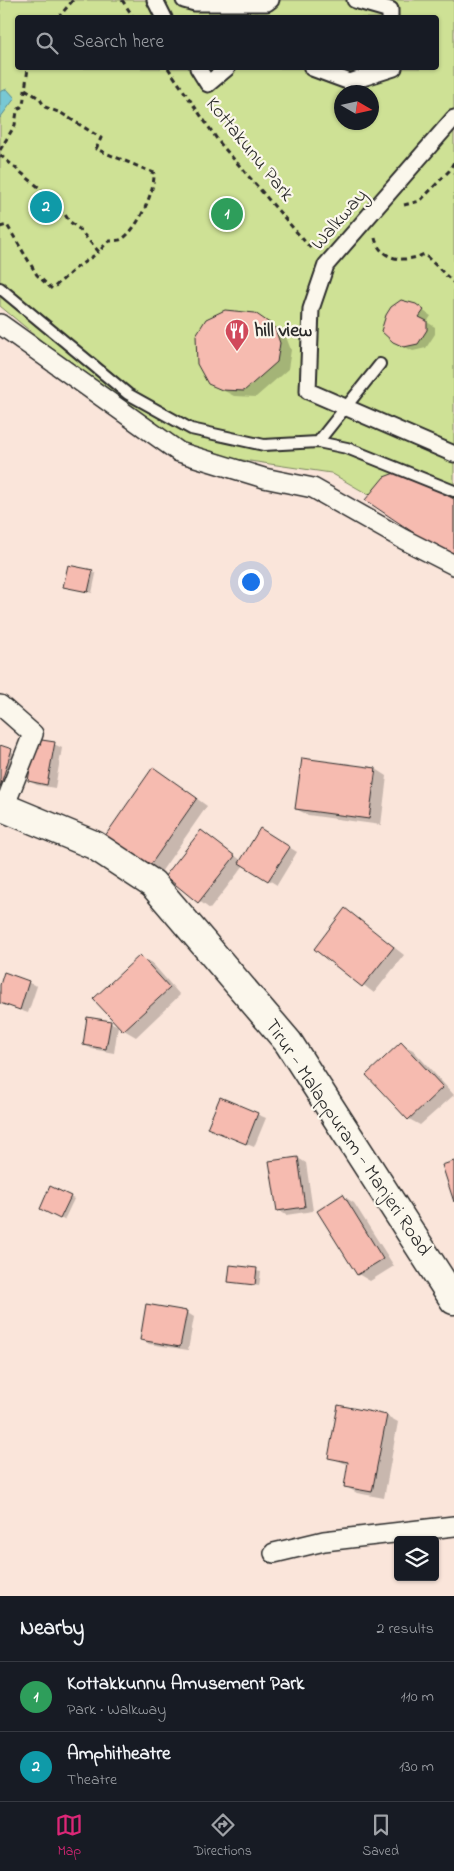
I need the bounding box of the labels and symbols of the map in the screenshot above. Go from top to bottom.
north arrow [334,85,379,130]
street label: Kottakunu Park [198,92,300,209]
street label: Walkway [305,183,375,257]
pin: 2 [30,188,62,226]
pin: 1 [211,195,243,233]
place label: hill view [254,317,312,346]
restaurant icon: hill view [224,318,250,352]
your location [238,569,264,595]
street label: Tirur - Malappuram - Manjeri Road [257,1014,437,1262]

